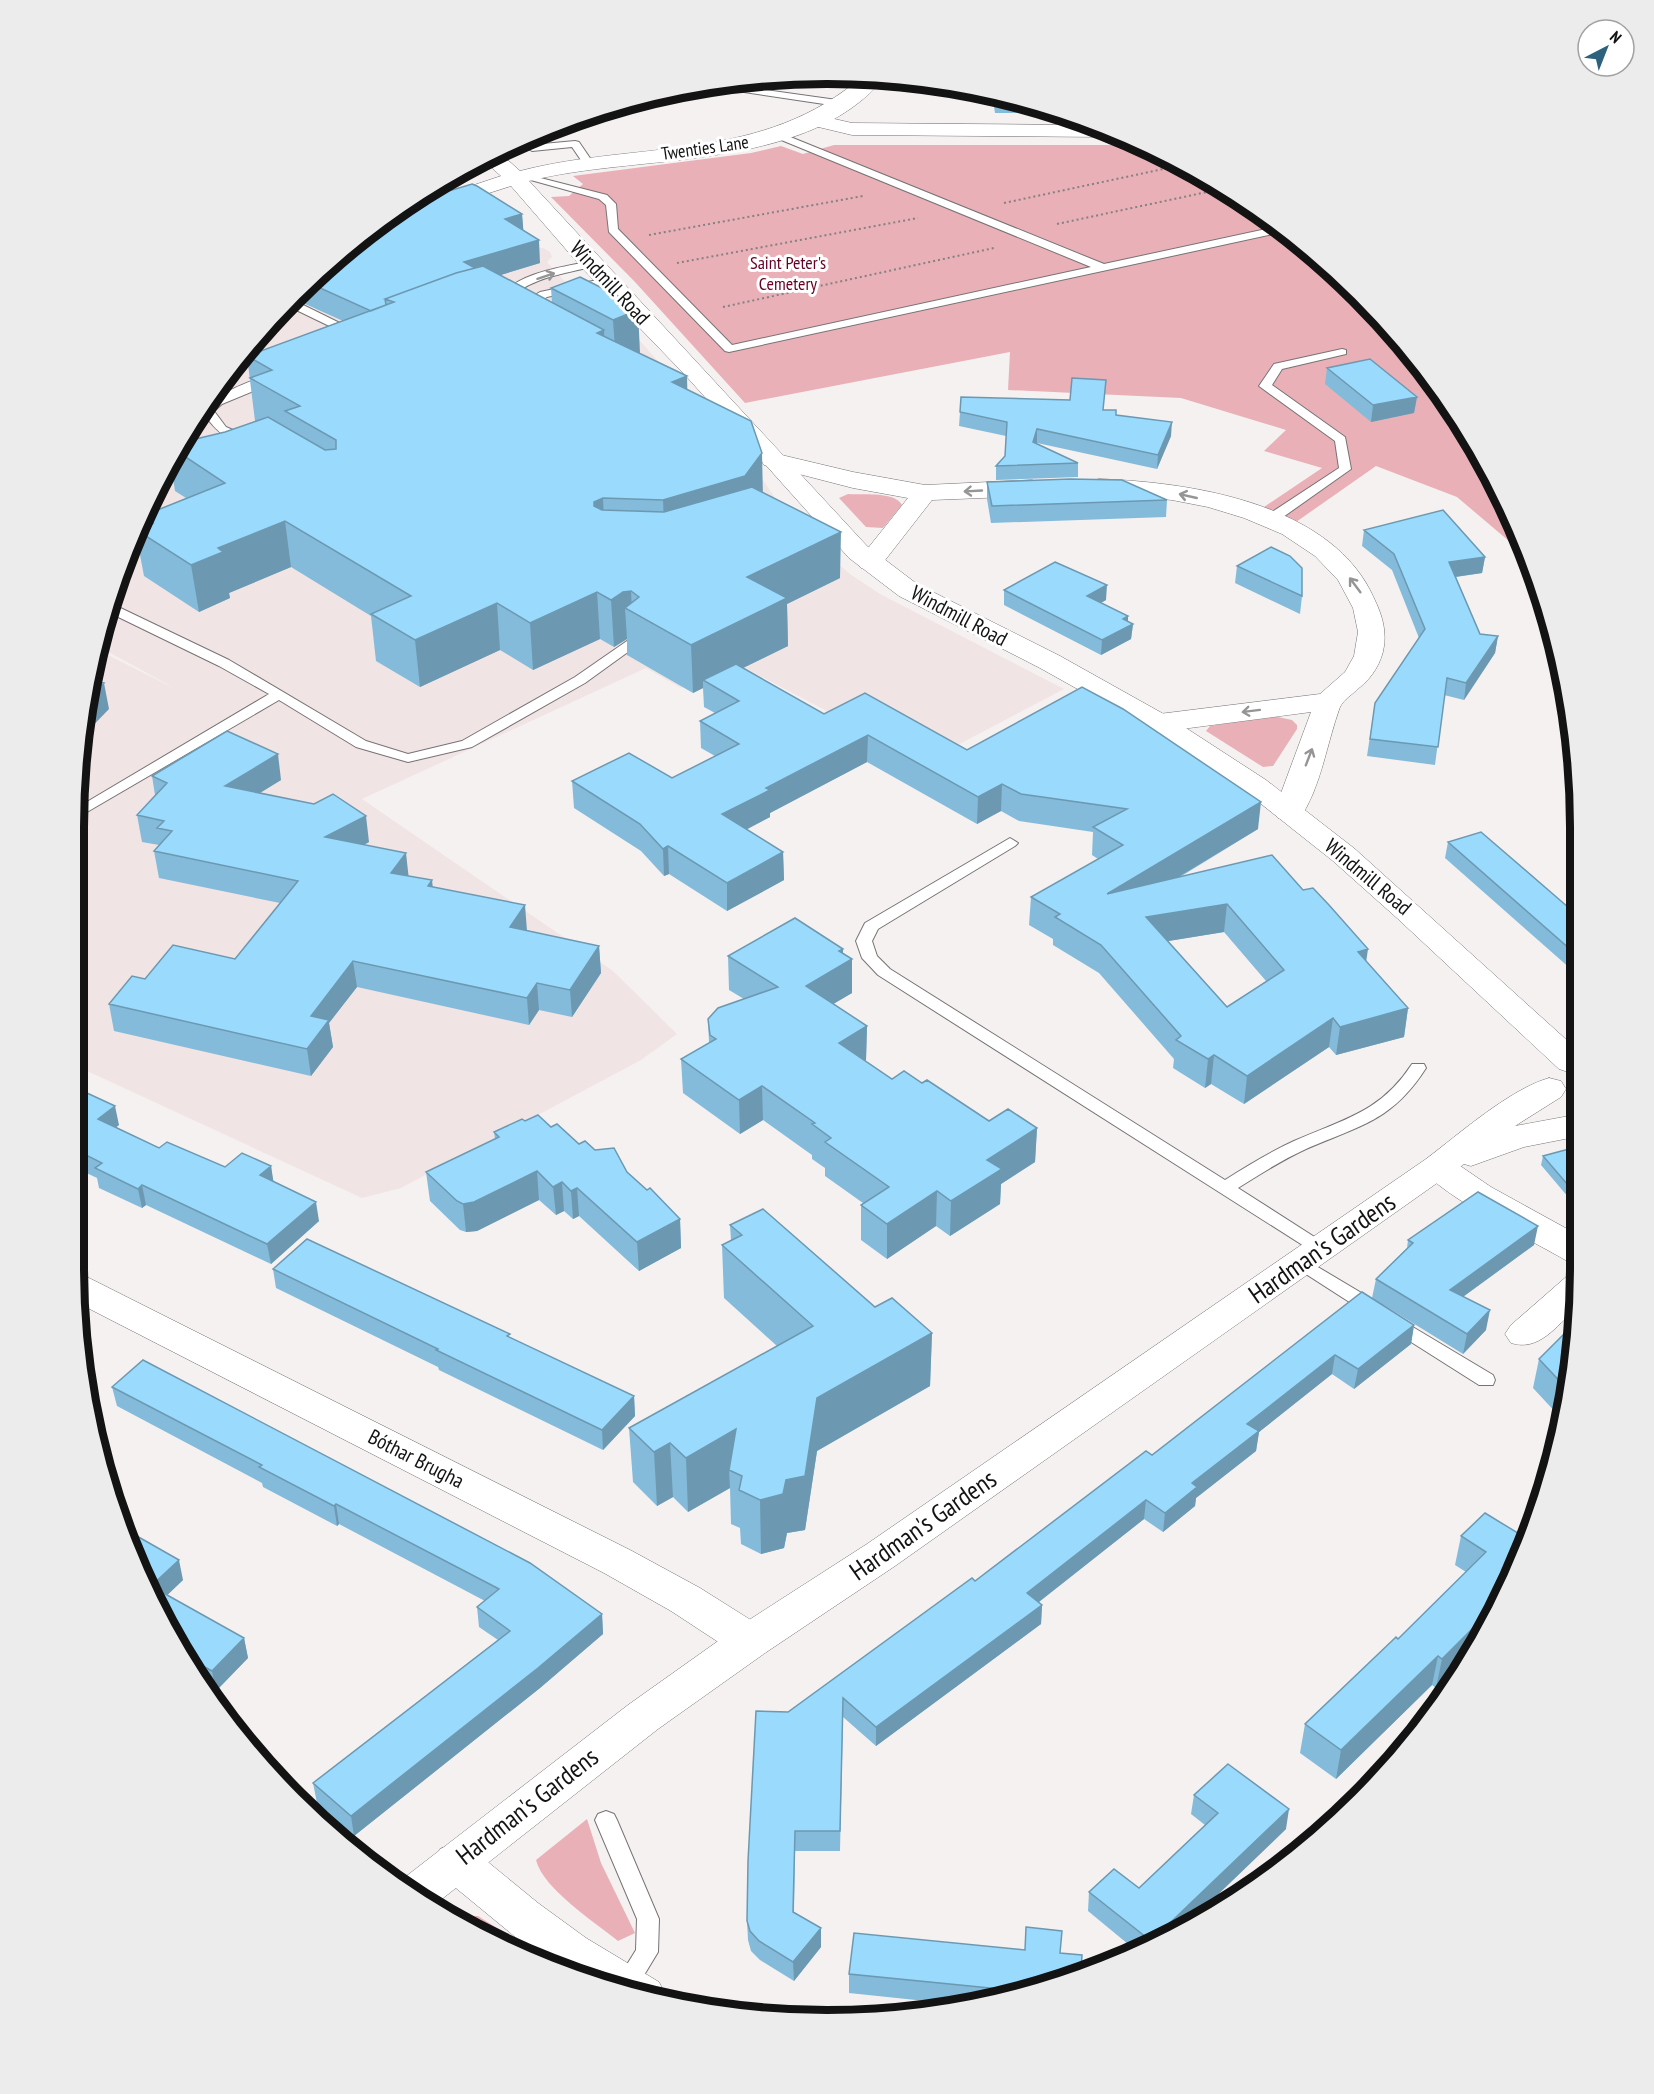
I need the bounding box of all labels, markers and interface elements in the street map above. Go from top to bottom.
north arrow [1576,18,1636,78]
text: N [1606,27,1626,47]
street label: Twenties Lane [660,130,750,165]
street label: Windmill Road [565,235,656,330]
park label: Saint Peter's Cemetery [750,251,826,295]
one-way arrow [536,269,555,280]
one-way arrow [963,485,983,496]
one-way arrow [1179,490,1198,501]
one-way arrow [1349,577,1362,593]
street label: Windmill Road [906,579,1012,652]
one-way arrow [1241,706,1261,717]
one-way arrow [1305,748,1316,767]
street label: Windmill Road [1319,832,1417,921]
street label: Hardman's Gardens [1242,1185,1401,1310]
street label: Bóthar Brugha [364,1423,469,1494]
street label: Hardman's Gardens [843,1462,1002,1587]
street label: Hardman's Gardens [449,1740,604,1871]

